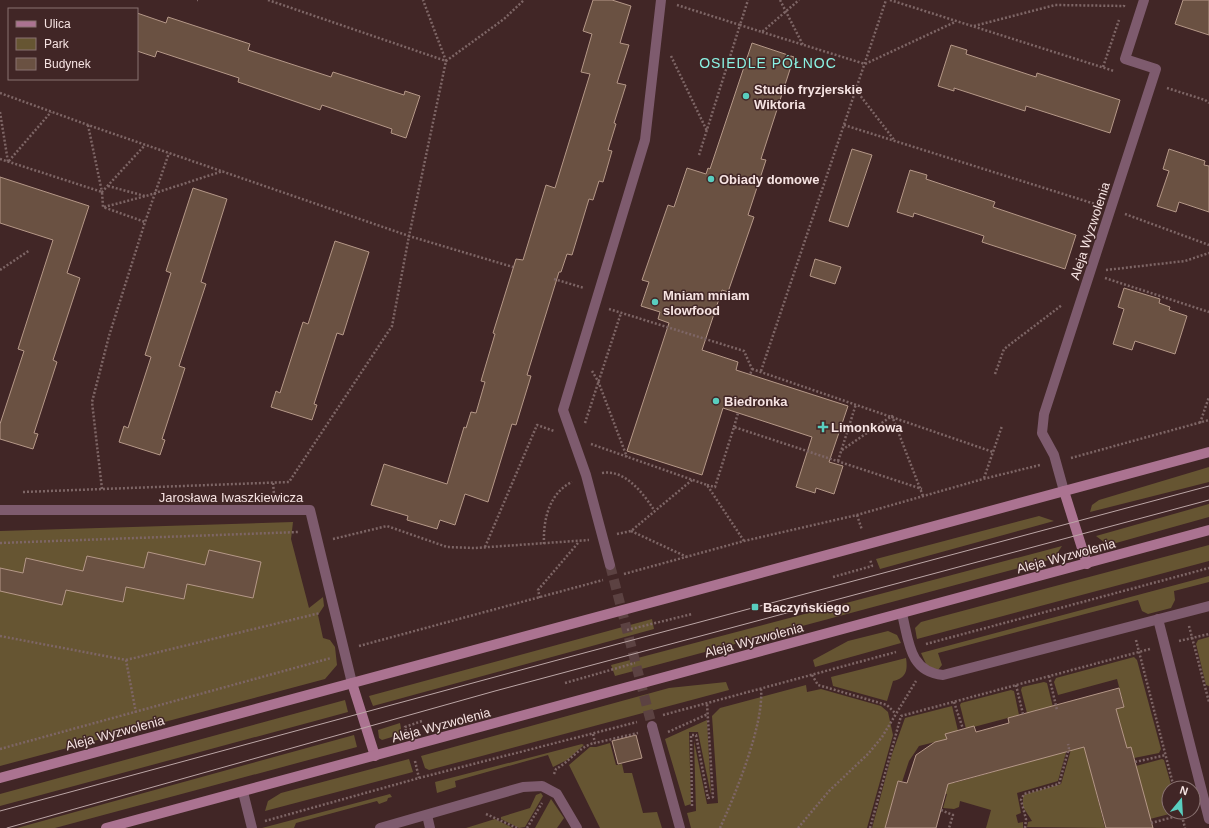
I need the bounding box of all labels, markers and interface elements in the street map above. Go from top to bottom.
legend [8,8,138,80]
text: Ulica [44,17,71,31]
text: Park [44,37,70,51]
district label: OSIEDLE PÓŁNOC [699,55,837,71]
text: Budynek [44,57,92,71]
place label: Studio fryzjerskie Wiktoria [754,82,862,112]
marker: Studio fryzjerskie Wiktoria [741,91,751,101]
place label: Obiady domowe [719,172,819,187]
marker: Obiady domowe [706,174,716,184]
street label: Aleja Wyzwolenia [1067,180,1113,282]
place label: Mniam mniam slowfood [663,288,750,318]
marker: Mniam mniam slowfood [650,297,660,307]
place label: Biedronka [724,394,788,409]
marker: Biedronka [711,396,721,406]
place label: Limonkowa [831,420,903,435]
marker: Limonkowa [818,422,828,432]
street label: Jarosława Iwaszkiewicza [159,490,304,505]
street label: Aleja Wyzwolenia [1015,535,1118,576]
place label: Baczyńskiego [763,600,850,615]
marker: Baczyńskiego [750,602,760,612]
street label: Aleja Wyzwolenia [703,619,806,660]
street label: Aleja Wyzwolenia [390,704,493,745]
street label: Aleja Wyzwolenia [64,712,167,753]
north arrow [1161,780,1201,820]
text: N [1178,784,1190,797]

